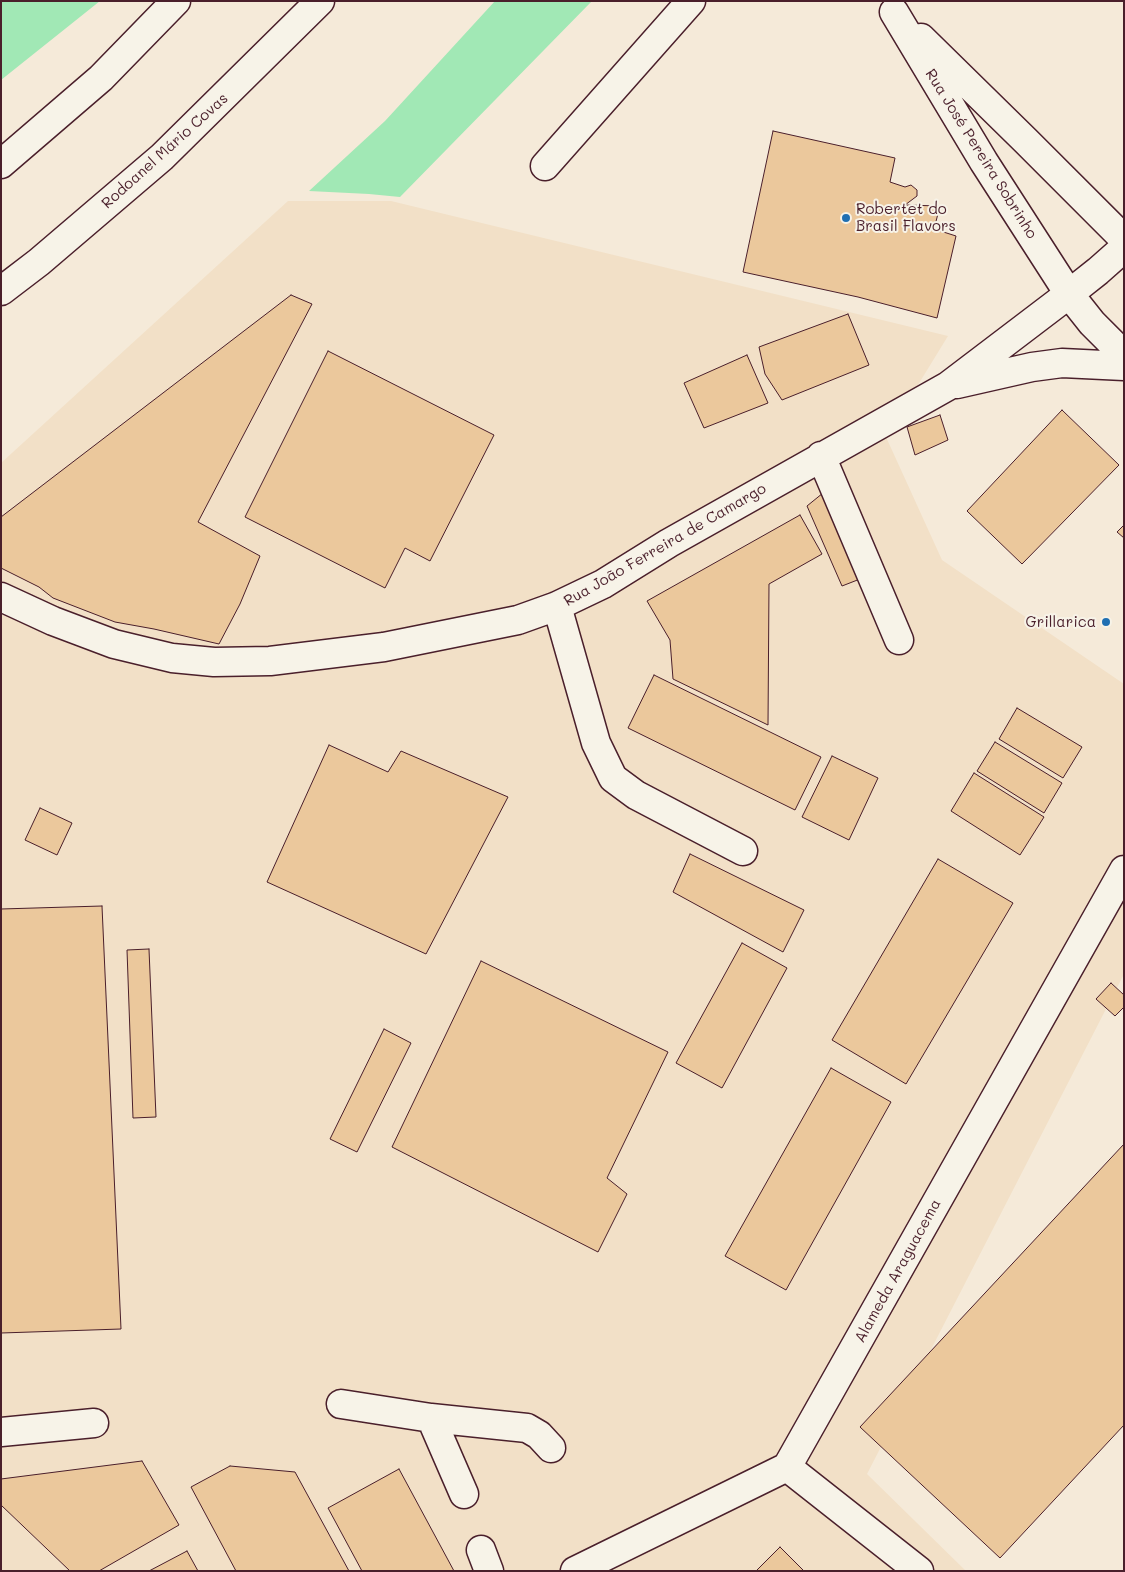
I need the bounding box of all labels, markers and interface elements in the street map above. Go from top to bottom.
street label: Rua José Pereira Sobrinho [921,66,1041,242]
street label: Rodoanel Mário Covas [98,90,232,212]
place label: Robertet do Brasil Flavors [856,200,956,235]
marker: Robertet do Brasil Flavors [840,212,852,224]
street label: Rua João Ferreira de Camargo [561,480,769,610]
place label: Grillarica [1026,613,1096,631]
marker: Grillarica [1100,616,1112,628]
street label: Alameda Araguacema [851,1196,945,1346]

